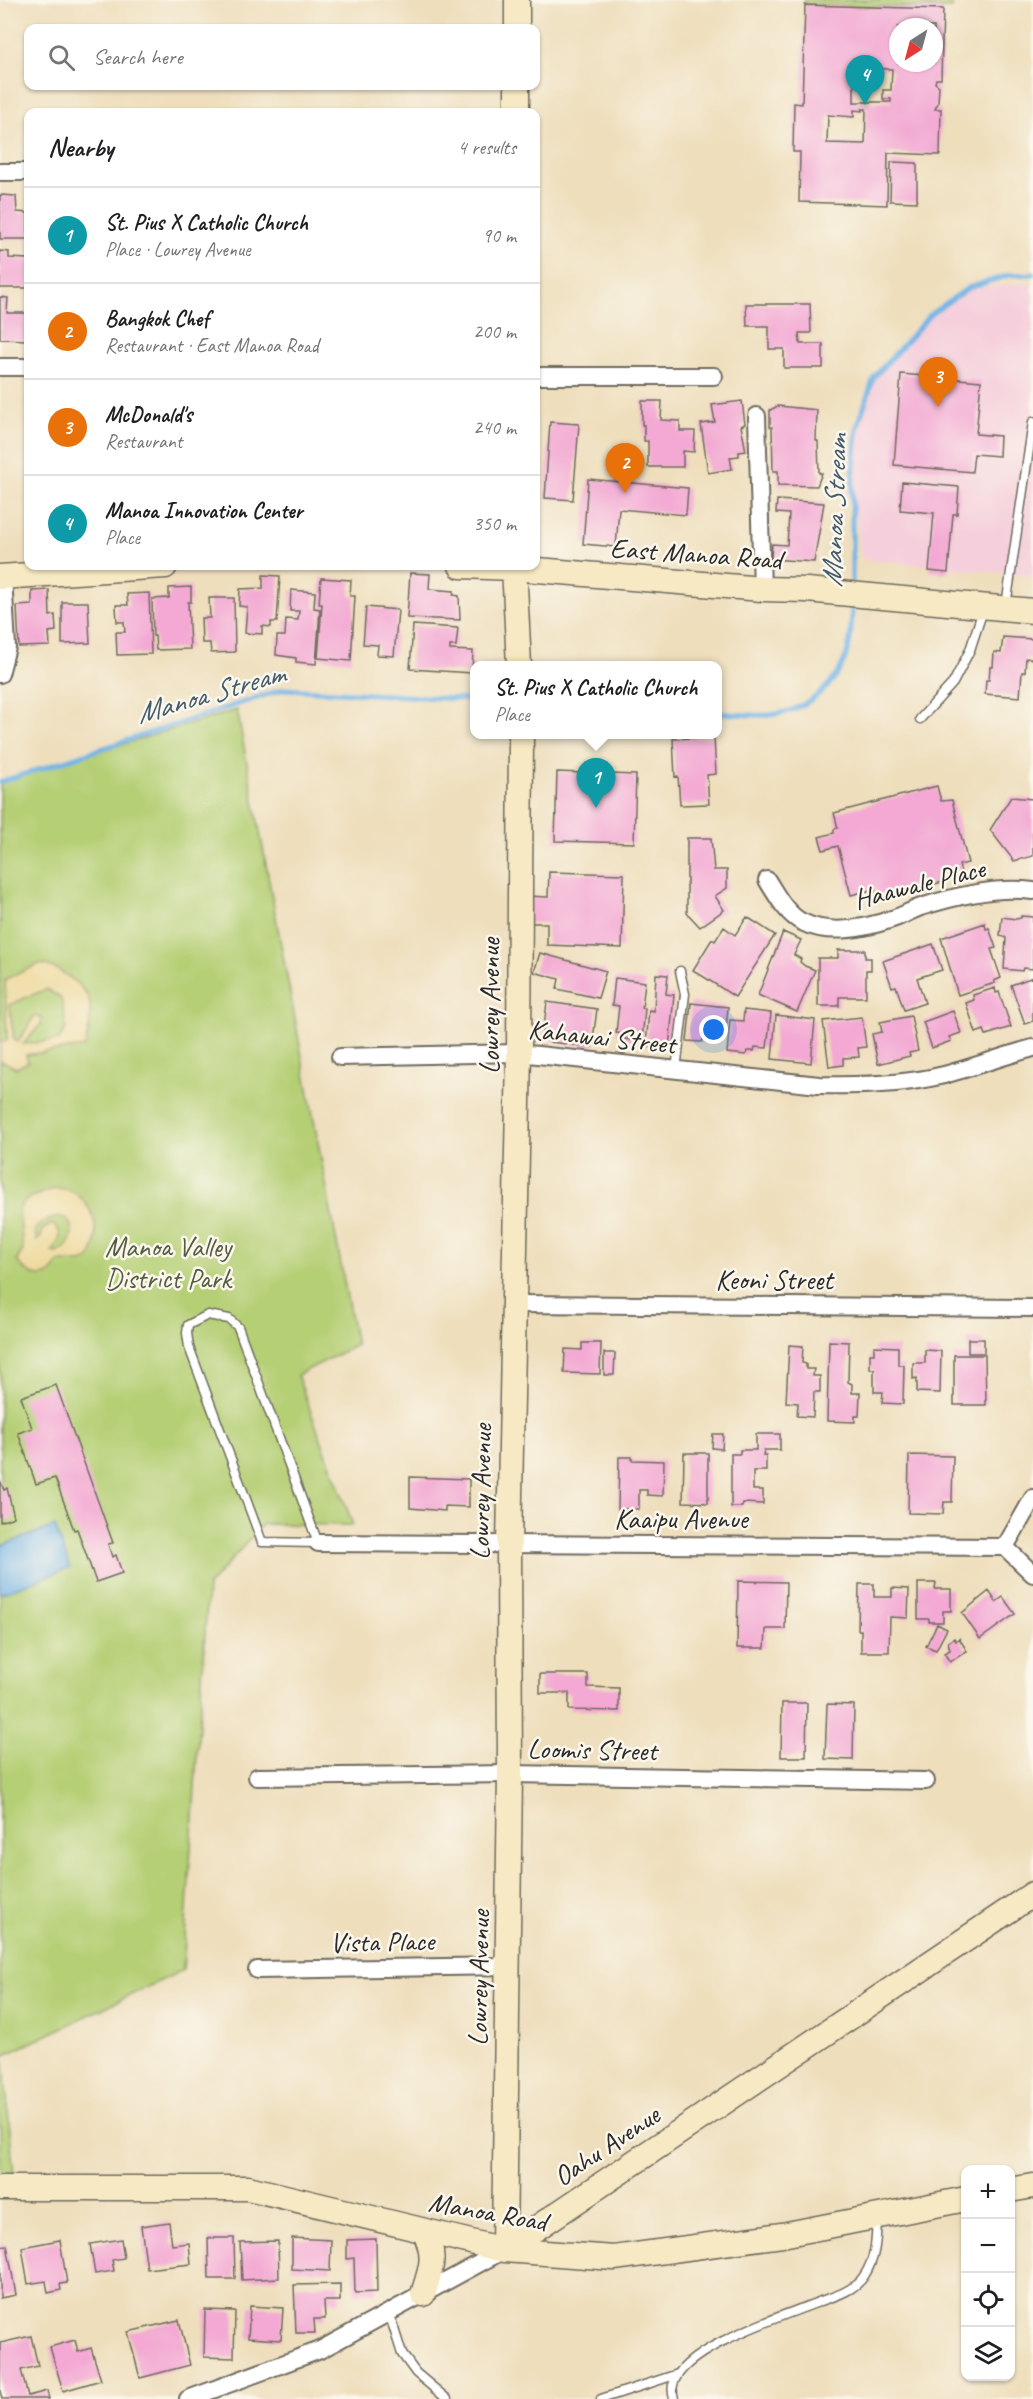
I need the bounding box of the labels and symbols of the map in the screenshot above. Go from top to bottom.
north arrow [889,18,943,72]
pin: 4 [846,56,884,105]
pin: 3 [918,358,958,407]
water label: Manoa Stream [812,431,856,588]
pin: 2 [606,444,644,493]
street label: East Manoa Road [609,530,787,577]
water label: Manoa Stream [132,653,291,732]
pin: 1 [576,758,616,808]
street label: Haawale Place [850,850,990,917]
street label: Lowrey Avenue [472,936,507,1074]
street label: Kahawai Street [527,1011,680,1062]
your location [699,1015,728,1044]
park label: Manoa Valley District Park [105,1229,234,1296]
street label: Keoni Street [716,1262,835,1297]
street label: Lowrey Avenue [462,1422,499,1560]
street label: Kaaipu Avenue [614,1501,750,1536]
street label: Loomis Street [527,1731,660,1768]
street label: Lowrey Avenue [460,1908,497,2046]
street label: Vista Place [330,1923,436,1960]
street label: Oahu Avenue [546,2096,668,2194]
street label: Manoa Road [426,2184,554,2240]

